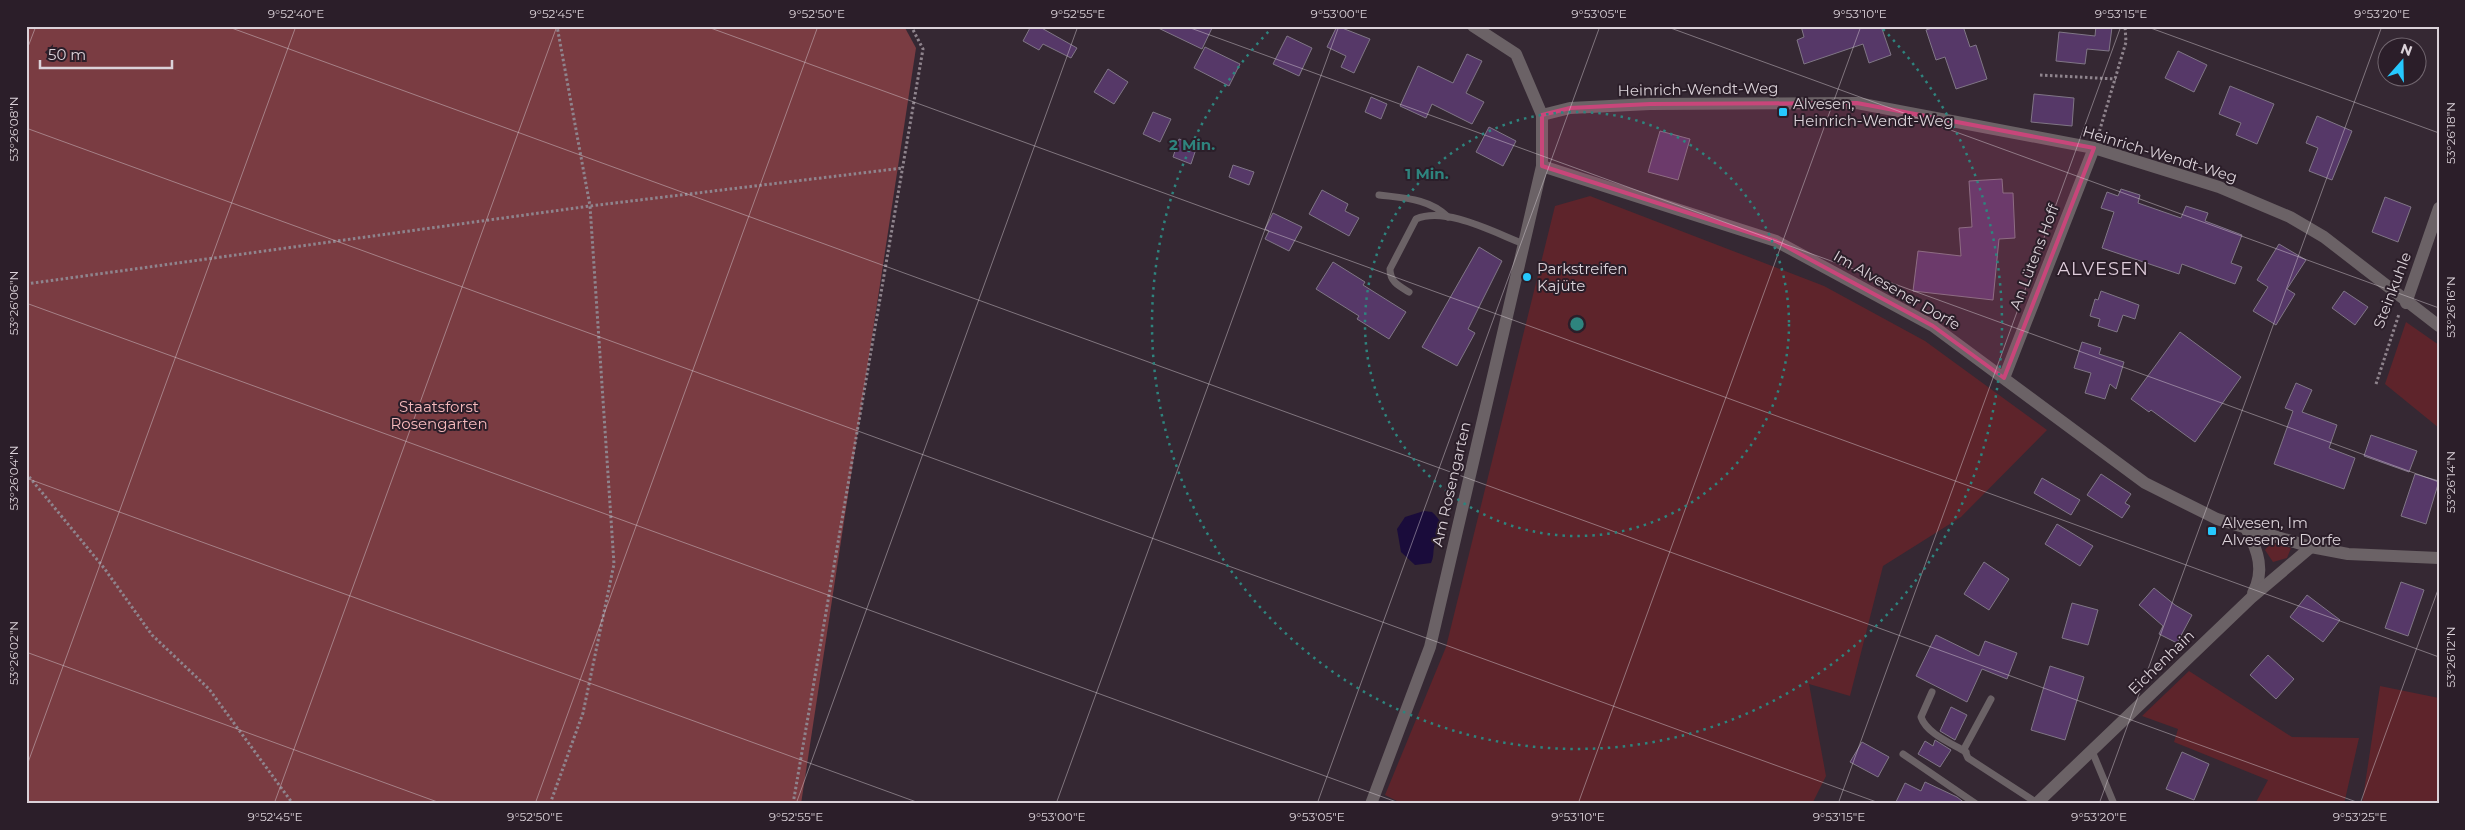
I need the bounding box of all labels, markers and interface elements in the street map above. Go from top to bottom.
text: 9°52'40"E [268,6,324,21]
text: 9°52'45"E [529,6,585,21]
text: 9°52'50"E [789,6,845,21]
text: 9°52'55"E [1051,6,1105,21]
text: 9°53'00"E [1311,6,1367,21]
text: 9°53'05"E [1571,6,1627,21]
text: 9°53'10"E [1833,6,1887,21]
text: 9°53'15"E [2095,6,2147,21]
text: 9°53'20"E [2354,6,2410,21]
scale bar [40,38,172,70]
north arrow [2378,38,2428,88]
text: N [2398,39,2415,60]
text: 50 m [48,45,86,64]
street label: Heinrich-Wendt-Weg [1617,78,1779,100]
place label: Alvesen, Heinrich-Wendt-Weg [1793,94,1954,130]
text: 53°26'08"N [6,96,21,162]
text: 53°26'18"N [2443,102,2458,164]
marker: Alvesen, Heinrich-Wendt-Weg [1777,106,1789,118]
street label: Heinrich-Wendt-Weg [2080,121,2240,187]
text: 2 Min. [1169,135,1215,154]
text: 1 Min. [1405,164,1449,183]
street label: An Lütens Hoff [2005,201,2063,313]
street label: Im Alvesener Dorfe [1830,246,1964,334]
street label: Steinkuhle [2369,249,2415,331]
district label: ALVESEN [2057,258,2149,280]
place label: Parkstreifen Kajüte [1537,259,1628,295]
text: 53°26'06"N [6,271,21,335]
marker: Parkstreifen Kajüte [1521,271,1533,283]
text: 53°26'16"N [2443,276,2458,338]
centre of rings [1568,315,1586,333]
park label: Staatsforst Rosengarten [390,397,488,433]
street label: Am Rosengarten [1427,420,1475,548]
text: 53°26'04"N [6,446,21,510]
text: 53°26'14"N [2443,451,2458,513]
place label: Alvesen, Im Alvesener Dorfe [2222,513,2341,549]
marker: Alvesen, Im Alvesener Dorfe [2206,525,2218,537]
text: 53°26'02"N [6,621,21,685]
street label: Eichenhain [2124,626,2198,698]
text: 53°26'12"N [2443,626,2458,688]
text: 9°52'45"E [247,809,303,824]
text: 9°52'50"E [507,809,563,824]
text: 9°52'55"E [769,809,823,824]
text: 9°53'00"E [1029,809,1085,824]
text: 9°53'05"E [1289,809,1345,824]
text: 9°53'10"E [1551,809,1605,824]
text: 9°53'15"E [1813,809,1865,824]
text: 9°53'20"E [2071,809,2127,824]
text: 9°53'25"E [2333,809,2387,824]

